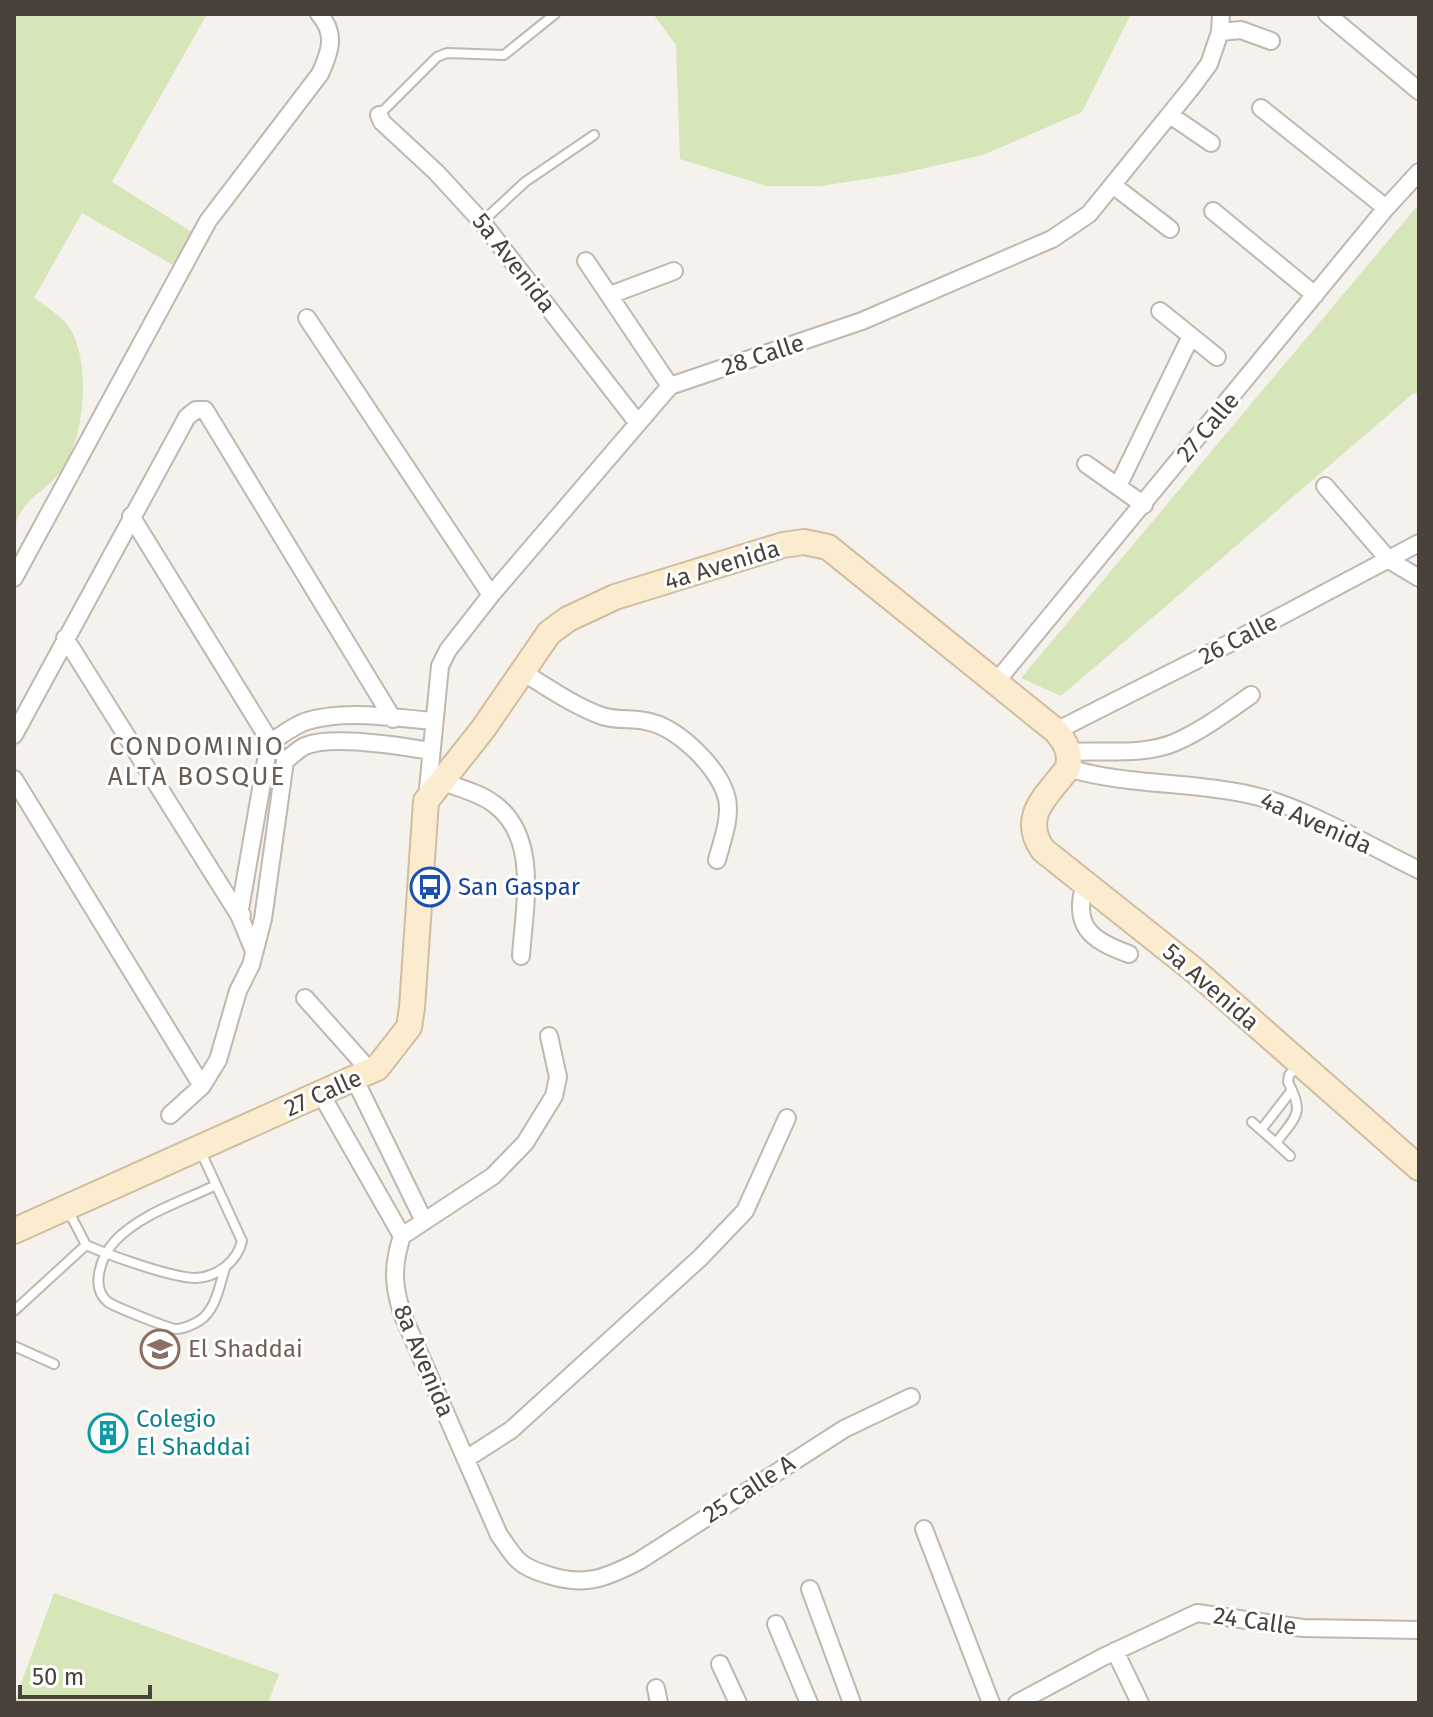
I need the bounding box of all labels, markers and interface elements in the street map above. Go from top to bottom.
street label: 5a Avenida [467,208,561,318]
street label: 28 Calle [718,329,808,381]
street label: 27 Calle [1171,387,1245,467]
street label: 4a Avenida [661,534,783,596]
street label: 26 Calle [1194,607,1282,671]
district label: CONDOMINIO ALTA BOSQUE [108,731,286,792]
street label: 4a Avenida [1256,786,1376,860]
bus stop icon: San Gaspar [409,866,451,908]
place label: San Gaspar [458,873,581,901]
street label: 5a Avenida [1157,938,1265,1036]
street label: 27 Calle [280,1064,366,1122]
street label: 8a Avenida [388,1301,460,1421]
school or university icon: El Shaddai [139,1328,181,1370]
place label: El Shaddai [188,1335,303,1363]
place label: Colegio El Shaddai [136,1405,251,1461]
building icon: Colegio El Shaddai [87,1412,129,1454]
street label: 25 Calle A [698,1449,800,1529]
street label: 24 Calle [1212,1601,1298,1641]
scale bar [20,1649,150,1699]
text: 50 m [32,1663,84,1691]

